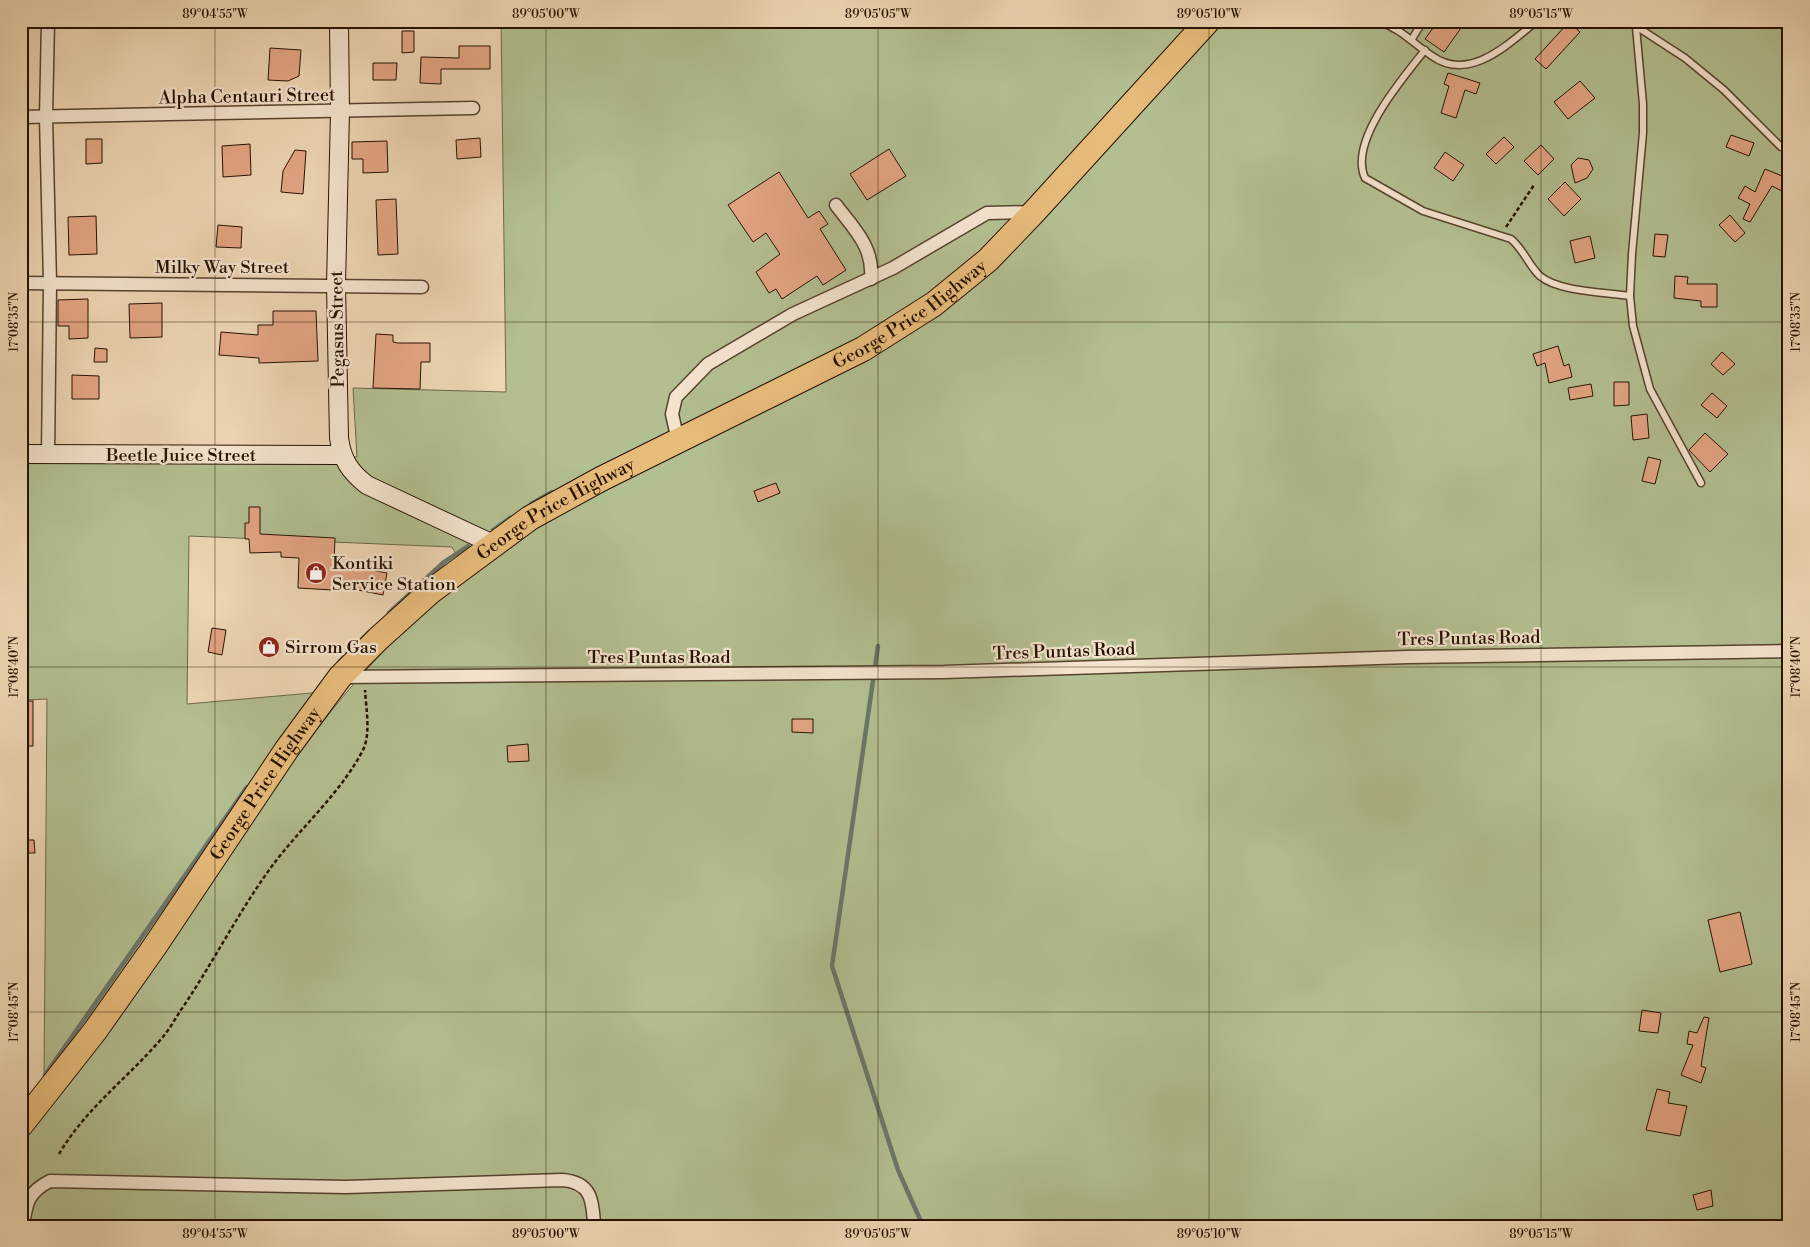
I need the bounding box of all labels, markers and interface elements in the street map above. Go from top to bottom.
text: 89°04'55"W [182,7,249,22]
text: 89°05'00"W [512,7,581,22]
text: 89°05'05"W [845,7,912,22]
text: 89°05'10"W [1177,7,1242,22]
text: 89°05'15"W [1509,7,1574,22]
street label: Alpha Centauri Street [158,83,336,110]
street label: George Price Highway [829,255,992,374]
street label: Milky Way Street [155,256,290,279]
street label: Pegasus Street [325,270,350,388]
text: 17°08'35"N [7,292,22,352]
text: 17°08'35"N [1789,292,1804,352]
street label: Beetle Juice Street [105,444,257,467]
street label: George Price Highway [472,453,639,566]
place label: Kontiki Service Station [332,552,456,596]
shop icon: Kontiki Service Station [304,561,328,585]
street label: Tres Puntas Road [1397,626,1541,651]
shop icon: Sirrom Gas [257,635,281,659]
text: 17°08'40"N [7,636,22,698]
place label: Sirrom Gas [285,636,377,659]
text: 17°08'40"N [1789,636,1804,698]
street label: Tres Puntas Road [992,637,1137,665]
street label: Tres Puntas Road [588,646,731,669]
street label: George Price Highway [205,702,326,865]
text: 17°08'45"N [7,982,22,1042]
text: 17°08'45"N [1789,982,1804,1042]
text: 89°04'55"W [182,1227,249,1242]
text: 89°05'00"W [512,1227,581,1242]
text: 89°05'05"W [845,1227,912,1242]
text: 89°05'10"W [1177,1227,1242,1242]
text: 89°05'15"W [1509,1227,1574,1242]

